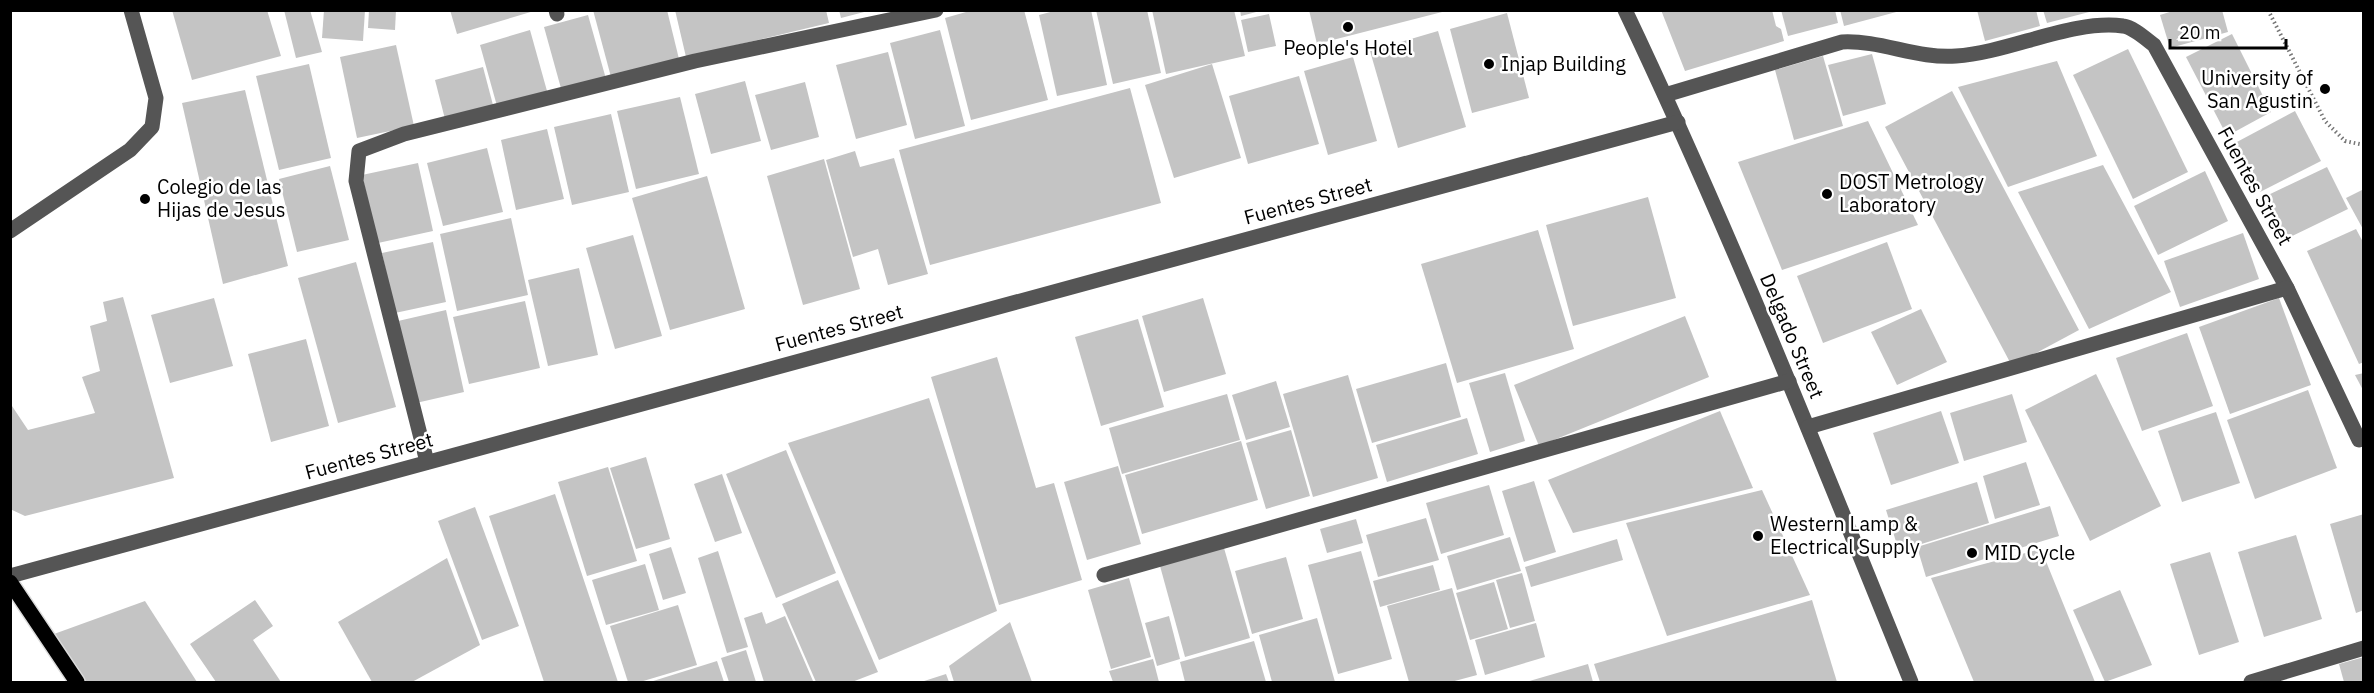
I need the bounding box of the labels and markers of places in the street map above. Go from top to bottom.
marker: People's Hotel [1341,20,1355,34]
place label: People's Hotel [1283,34,1413,61]
place label: Injap Building [1501,50,1626,77]
marker: Injap Building [1482,57,1496,71]
place label: University of San Agustin [2201,64,2314,114]
marker: University of San Agustin [2318,82,2332,96]
place label: DOST Metrology Laboratory [1839,168,1984,218]
place label: Colegio de las Hijas de Jesus [157,173,286,223]
marker: DOST Metrology Laboratory [1820,187,1834,201]
marker: Colegio de las Hijas de Jesus [138,192,152,206]
place label: Western Lamp & Electrical Supply [1770,510,1920,560]
marker: Western Lamp & Electrical Supply [1751,529,1765,543]
place label: MID Cycle [1984,539,2075,566]
marker: MID Cycle [1965,546,1979,560]

